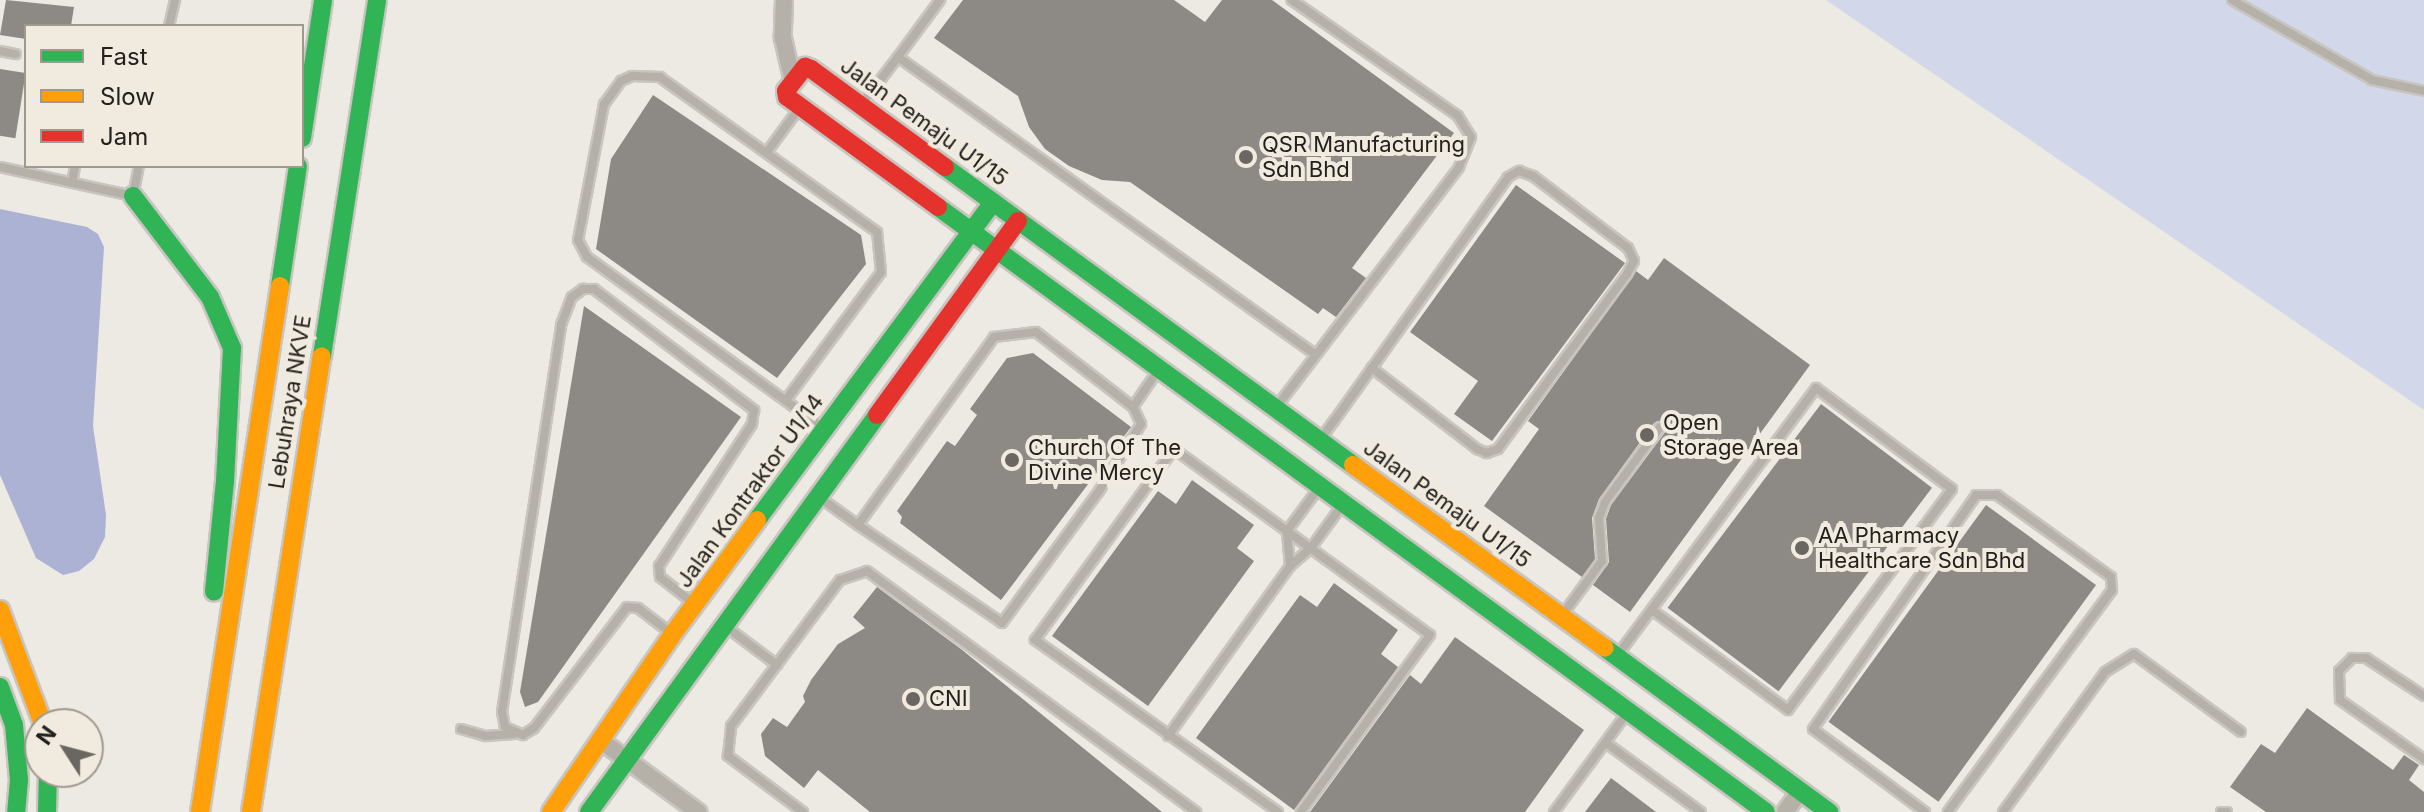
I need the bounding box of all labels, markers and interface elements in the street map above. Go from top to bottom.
legend [24,24,304,168]
text: Fast [100,42,148,71]
street label: Jalan Pemaju U1/15 [835,52,1013,192]
text: Slow [100,82,155,111]
text: Jam [100,122,148,151]
place label: QSR Manufacturing Sdn Bhd [1262,131,1465,182]
marker: QSR Manufacturing Sdn Bhd [1237,148,1255,166]
street label: Lebuhraya NKVE [263,313,317,491]
street label: Jalan Kontraktor U1/14 [671,389,829,593]
place label: Open Storage Area [1663,409,1799,460]
marker: Open Storage Area [1638,426,1656,444]
place label: Church Of The Divine Mercy [1028,434,1181,486]
street label: Jalan Pemaju U1/15 [1358,434,1536,574]
marker: Church Of The Divine Mercy [1003,451,1021,469]
place label: AA Pharmacy Healthcare Sdn Bhd [1818,522,2025,574]
marker: AA Pharmacy Healthcare Sdn Bhd [1793,539,1811,557]
place label: CNI [929,686,968,712]
marker: CNI [904,690,922,708]
north arrow [24,708,104,788]
text: N [31,721,62,749]

